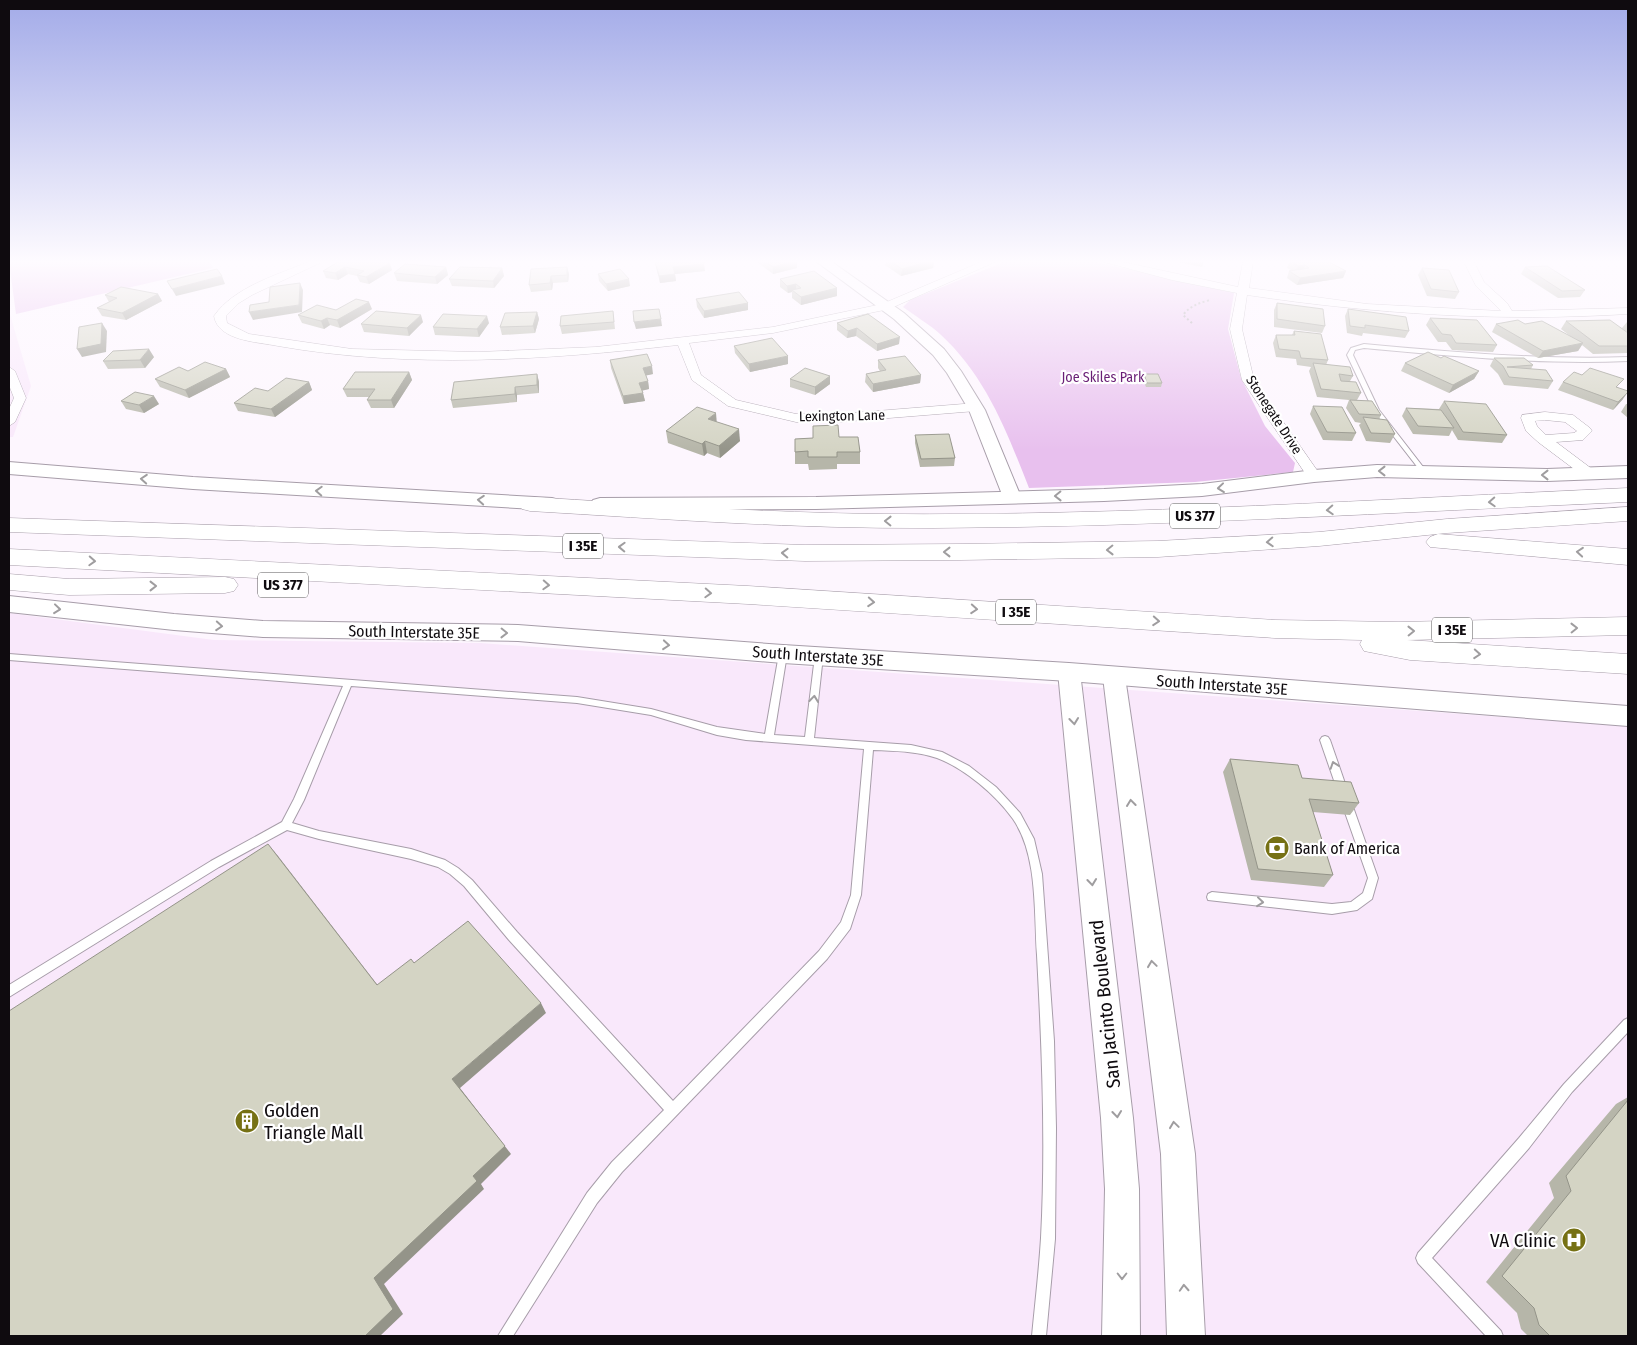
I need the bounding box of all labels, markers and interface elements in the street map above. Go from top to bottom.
park label: Joe Skiles Park [1061,369,1145,386]
street label: Stonegate Drive [1242,372,1306,458]
street label: Lexington Lane [799,407,885,425]
one-way arrow [1378,466,1386,476]
one-way arrow [1540,470,1548,480]
one-way arrow [140,474,148,485]
one-way arrow [1216,482,1224,493]
one-way arrow [315,486,323,497]
one-way arrow [1054,491,1062,502]
one-way arrow [477,495,485,506]
one-way arrow [1488,496,1496,507]
road number: US 377 [1170,504,1220,528]
one-way arrow [1326,504,1334,515]
one-way arrow [883,516,891,526]
road number: I 35E [563,534,603,558]
one-way arrow [1266,537,1274,548]
one-way arrow [618,542,626,552]
one-way arrow [1105,544,1113,555]
one-way arrow [1576,546,1584,557]
one-way arrow [780,547,788,558]
one-way arrow [943,547,950,557]
one-way arrow [89,556,97,567]
road number: US 377 [258,572,308,598]
one-way arrow [542,580,550,591]
one-way arrow [150,581,157,591]
one-way arrow [705,587,713,598]
one-way arrow [867,597,875,608]
road number: I 35E [996,600,1036,624]
one-way arrow [54,603,62,614]
one-way arrow [970,604,978,615]
one-way arrow [1152,616,1160,627]
road number: I 35E [1432,618,1472,642]
one-way arrow [215,620,223,631]
street label: South Interstate 35E [348,621,480,643]
one-way arrow [1570,623,1578,634]
one-way arrow [1408,626,1415,636]
one-way arrow [500,628,508,638]
one-way arrow [662,639,670,650]
street label: South Interstate 35E [752,642,884,670]
one-way arrow [1473,649,1481,660]
street label: South Interstate 35E [1156,671,1288,699]
one-way arrow [808,695,819,703]
one-way arrow [1068,717,1079,725]
one-way arrow [1330,761,1340,770]
one-way arrow [1126,799,1136,808]
bank icon: Bank of America [1264,835,1290,861]
place label: Bank of America [1294,839,1400,858]
one-way arrow [1086,879,1097,887]
one-way arrow [1257,896,1265,907]
street label: San Jacinto Boulevard [1085,919,1125,1089]
one-way arrow [1147,960,1158,968]
place label: Golden Triangle Mall [264,1099,363,1144]
building icon: Golden Triangle Mall [234,1108,260,1134]
one-way arrow [1111,1110,1122,1118]
one-way arrow [1169,1121,1180,1129]
hospital icon: VA Clinic [1561,1227,1587,1253]
place label: VA Clinic [1490,1229,1556,1252]
one-way arrow [1116,1272,1127,1280]
one-way arrow [1179,1283,1190,1291]

